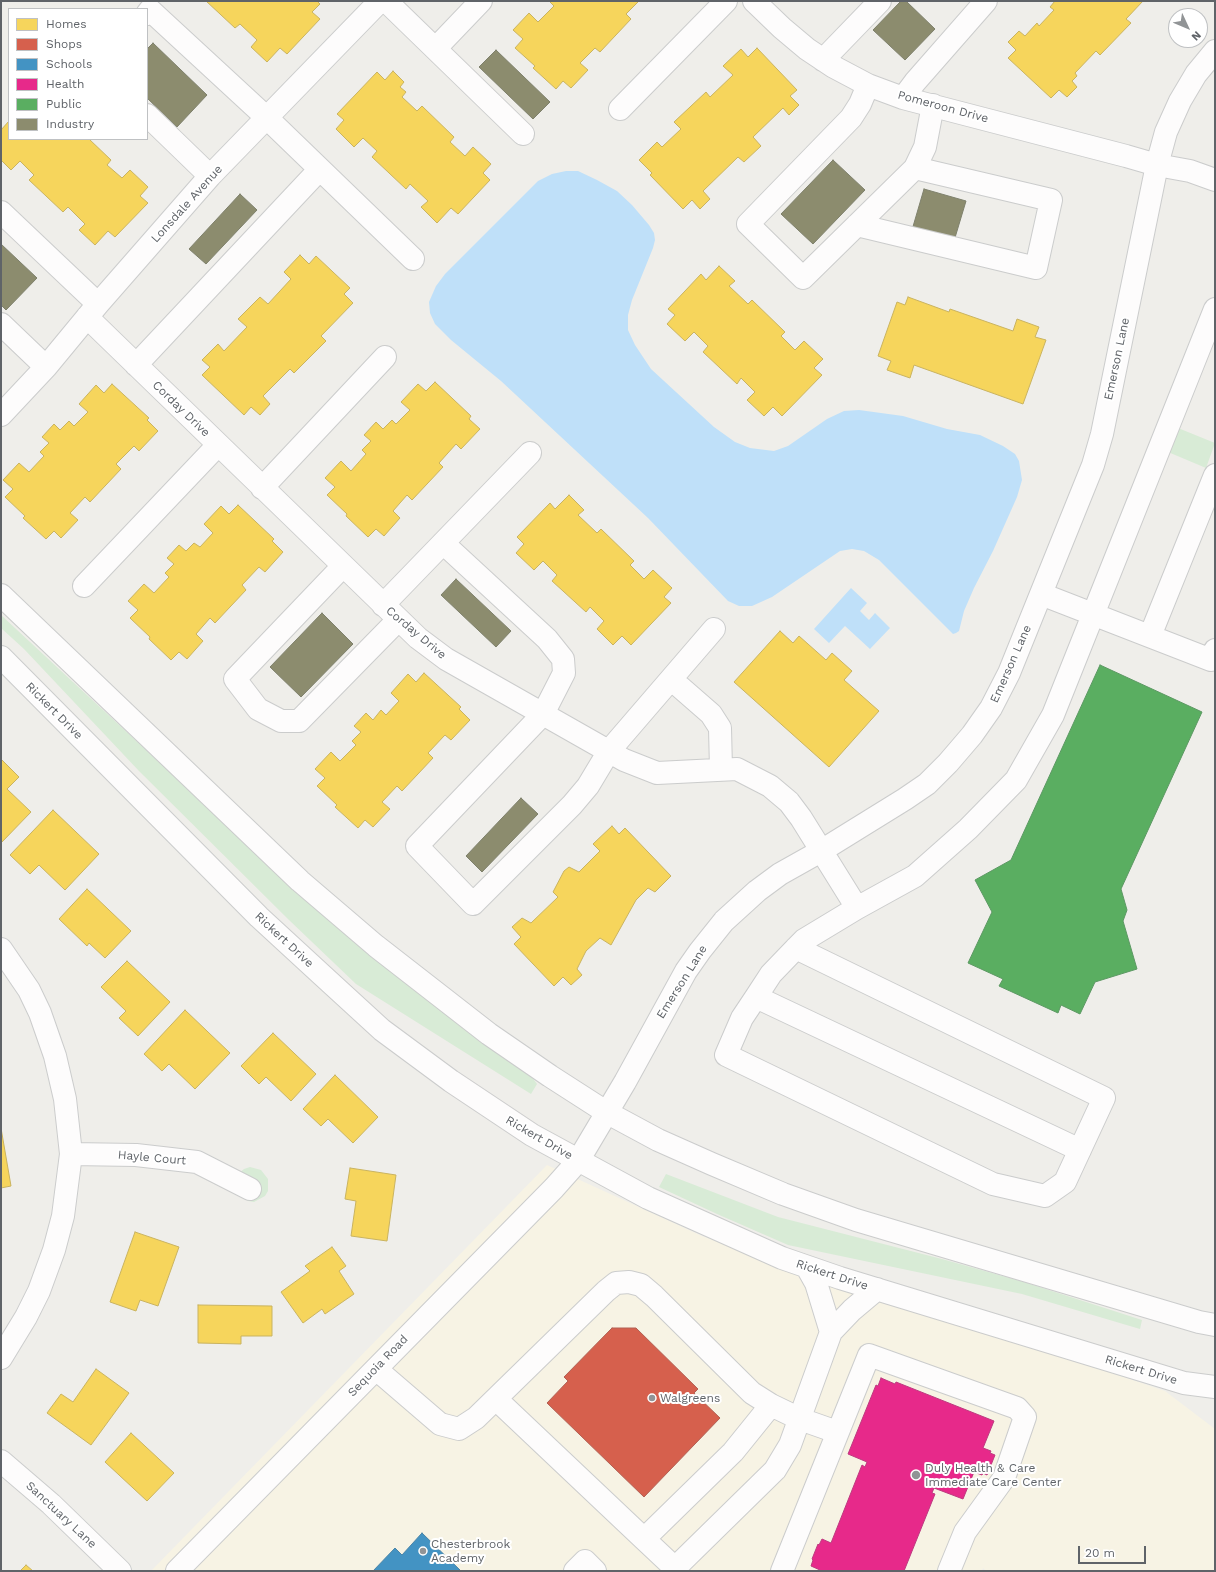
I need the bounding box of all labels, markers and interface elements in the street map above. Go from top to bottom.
legend [8,8,148,140]
north arrow [1168,8,1208,48]
text: Homes [46,17,87,31]
text: N [1189,29,1204,43]
text: Shops [46,37,82,51]
text: Schools [46,57,92,71]
text: Health [46,77,84,91]
street label: Pomeroon Drive [896,88,990,126]
text: Public [46,97,82,111]
text: Industry [46,117,94,131]
street label: Lonsdale Avenue [148,162,226,246]
street label: Emerson Lane [1101,316,1133,402]
street label: Corday Drive [149,378,213,440]
street label: Corday Drive [383,604,449,662]
street label: Emerson Lane [987,623,1035,705]
street label: Rickert Drive [22,679,86,743]
street label: Rickert Drive [252,909,316,971]
street label: Emerson Lane [654,943,710,1021]
street label: Rickert Drive [503,1113,575,1163]
street label: Hayle Court [117,1148,187,1168]
street label: Rickert Drive [794,1257,870,1293]
street label: Sequoia Road [345,1332,411,1400]
street label: Rickert Drive [1103,1352,1179,1388]
place label: Walgreens [660,1391,720,1405]
marker: Walgreens [647,1393,657,1403]
place label: Duly Health & Care Immediate Care Center [925,1461,1062,1489]
marker: Duly Health & Care Immediate Care Center [910,1469,922,1481]
street label: Sanctuary Lane [23,1479,99,1551]
place label: Chesterbrook Academy [431,1537,510,1565]
scale bar [1080,1538,1148,1564]
marker: Chesterbrook Academy [418,1546,428,1556]
text: 20 m [1085,1546,1115,1560]

